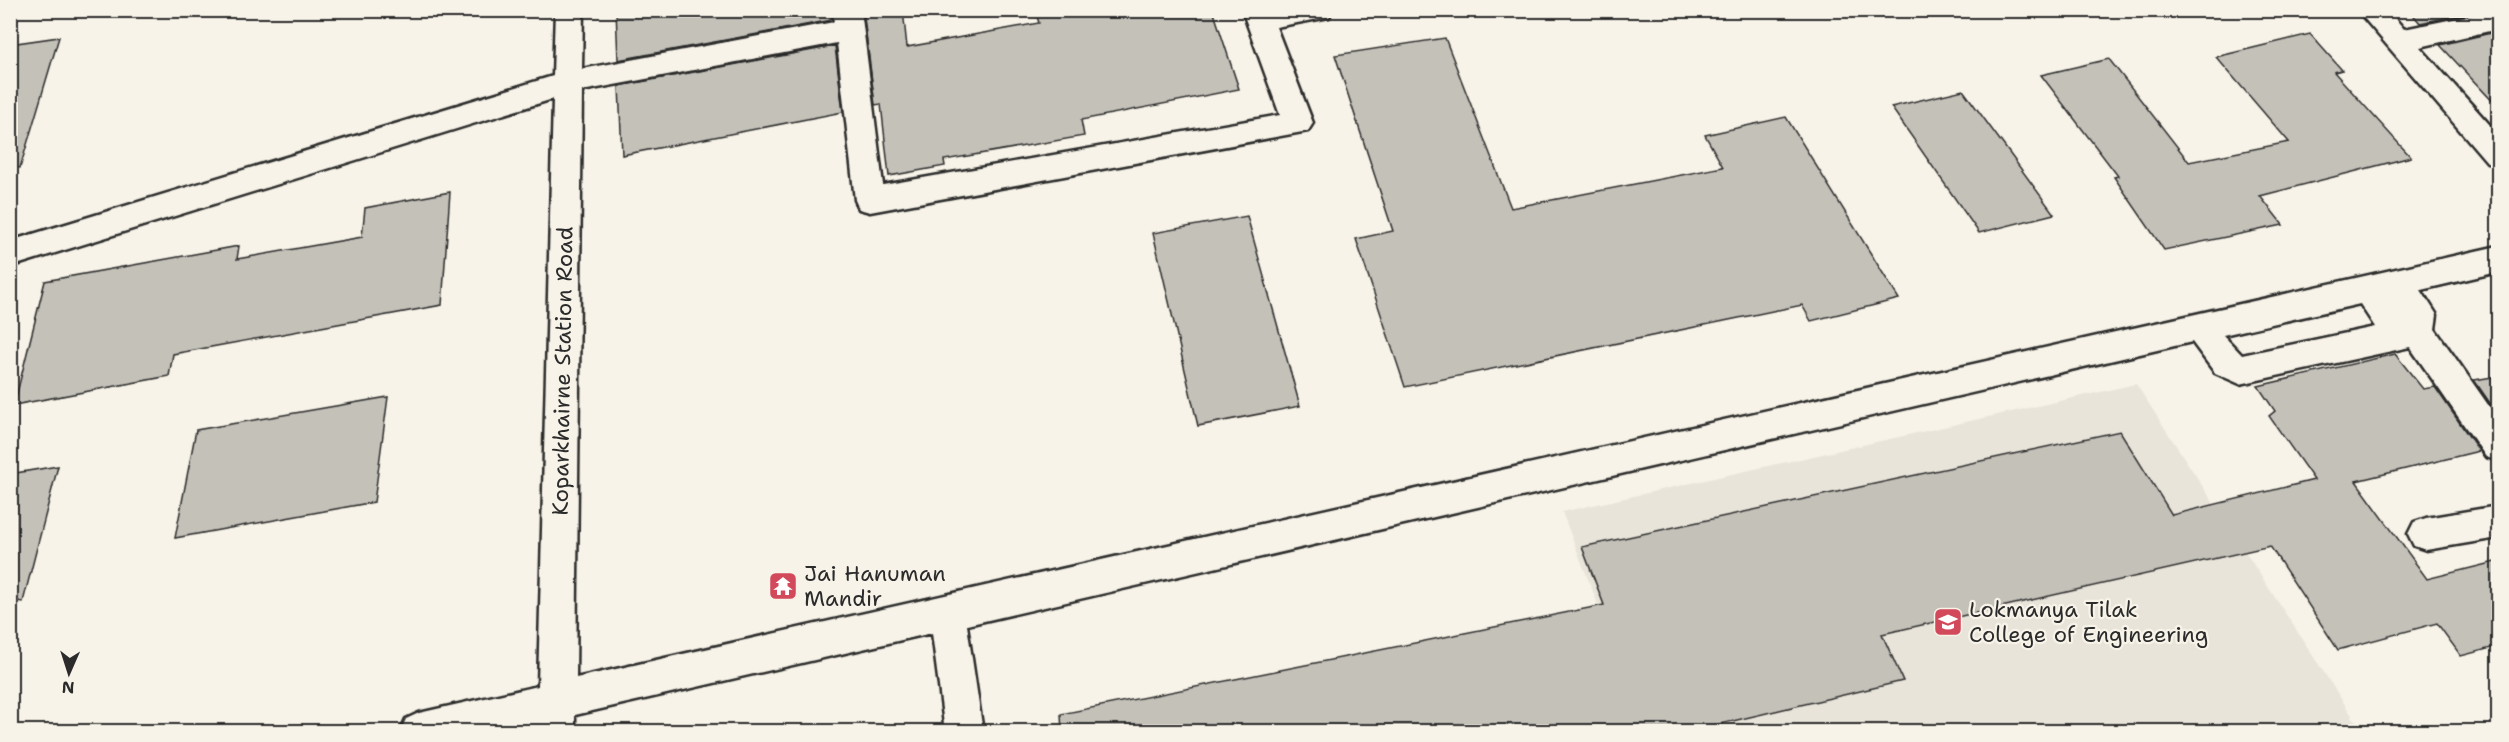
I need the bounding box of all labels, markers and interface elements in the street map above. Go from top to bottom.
street label: Koparkhairne Station Road [545,226,580,516]
place label: Jai Hanuman Mandir [804,559,946,613]
temple icon: Jai Hanuman Mandir [767,570,799,602]
place label: Lokmanya Tilak College of Engineering [1969,595,2208,649]
school or university icon: Lokmanya Tilak College of Engineering [1932,606,1964,638]
north arrow [39,643,99,703]
text: N [61,677,75,698]

